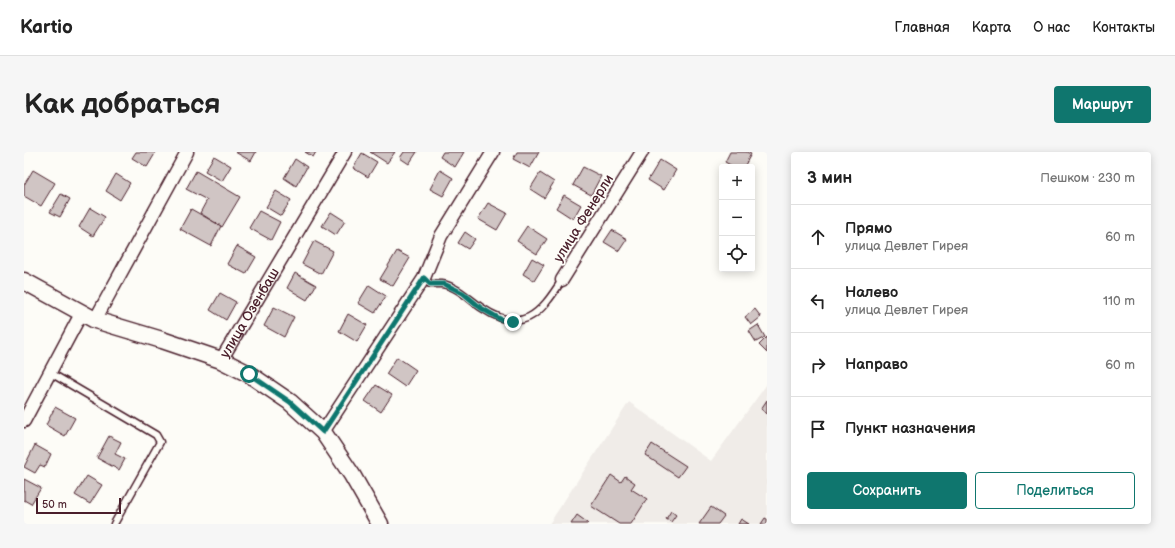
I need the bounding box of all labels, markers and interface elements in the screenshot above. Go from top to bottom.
text: Kartio [20,16,73,39]
text: Главная [895,19,950,36]
text: Карта [972,19,1011,36]
text: О нас [1033,19,1070,36]
text: Контакты [1092,19,1155,36]
button: Маршрут [1054,86,1151,123]
text: Как добраться [24,88,221,121]
map controls [719,164,755,272]
button: + [719,164,755,200]
text: 3 мин [807,168,852,188]
text: Пешком · 230 m [1040,170,1135,186]
street label: улица Фенерли [550,171,617,265]
button: − [719,200,755,236]
text: Прямо [845,219,892,238]
icon: ahead [807,226,829,248]
text: 60 m [1105,229,1135,245]
button: locate [719,236,755,272]
text: улица Девлет Гирея [845,238,968,254]
street label: улица Озенбаш [216,265,283,361]
text: Налево [845,283,898,302]
icon: left [807,290,829,312]
text: 110 m [1103,293,1135,309]
text: улица Девлет Гирея [845,302,968,318]
route end [504,313,522,331]
icon: right [807,354,829,376]
text: Направо [845,355,908,374]
text: 60 m [1105,357,1135,373]
route start [240,365,258,383]
icon: arrive [807,418,829,440]
text: Пункт назначения [845,419,976,438]
button: Сохранить [807,472,967,509]
button: Поделиться [975,472,1135,509]
scale bar [36,496,121,515]
text: 50 m [42,498,67,511]

